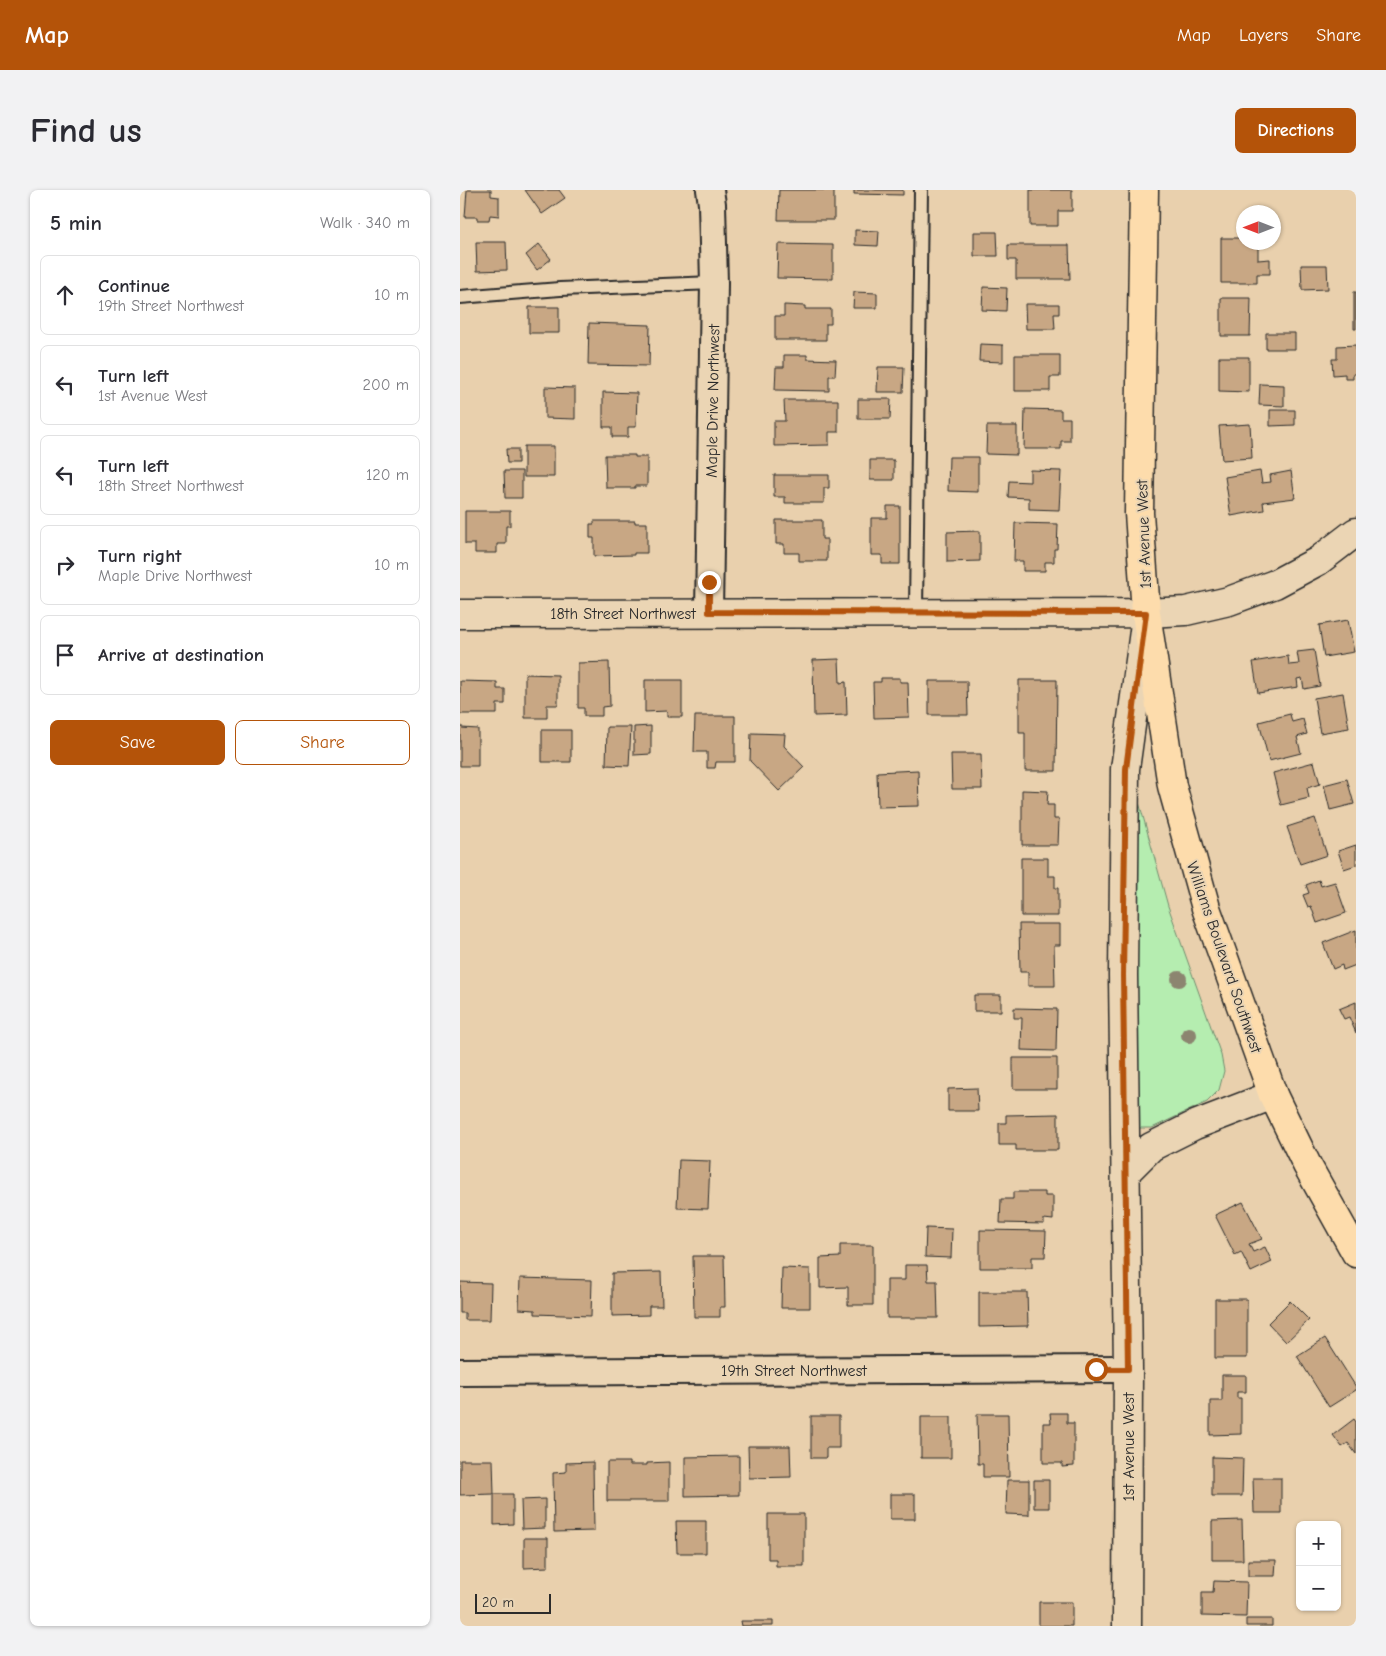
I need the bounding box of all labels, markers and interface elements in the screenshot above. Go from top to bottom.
text: Map [25,21,69,49]
text: Map [1177,25,1211,46]
text: Layers [1239,25,1288,46]
text: Share [1316,25,1361,46]
button: Directions [1235,108,1356,153]
text: Find us [30,110,142,151]
north arrow [1236,205,1281,250]
text: 5 min [50,211,102,235]
text: Walk · 340 m [320,214,410,232]
text: Continue [98,275,170,297]
icon: ahead [51,281,79,309]
text: 10 m [374,286,409,304]
text: 19th Street Northwest [98,297,244,315]
street label: Maple Drive Northwest [703,324,723,478]
text: Turn left [98,365,169,387]
icon: left [51,371,79,399]
text: 200 m [363,376,409,394]
text: 1st Avenue West [98,387,207,405]
text: Turn left [98,455,169,477]
icon: left [51,461,79,489]
text: 120 m [366,466,409,484]
text: 18th Street Northwest [98,477,244,495]
street label: 1st Avenue West [1133,479,1155,589]
text: Turn right [98,545,182,567]
icon: right [51,551,79,579]
text: 10 m [374,556,409,574]
text: Maple Drive Northwest [98,567,252,585]
route end [698,571,721,594]
street label: 18th Street Northwest [550,605,696,623]
icon: arrive [51,641,79,669]
text: Arrive at destination [98,644,264,666]
button: Save [50,720,225,765]
button: Share [235,720,410,765]
street label: Williams Boulevard Southwest [1183,859,1265,1056]
route start [1085,1358,1108,1381]
street label: 19th Street Northwest [721,1362,867,1380]
street label: 1st Avenue West [1120,1392,1138,1502]
map controls [1296,1521,1341,1611]
button: + [1296,1521,1341,1566]
button: − [1296,1566,1341,1611]
scale bar [475,1591,551,1614]
text: 20 m [482,1594,514,1611]

